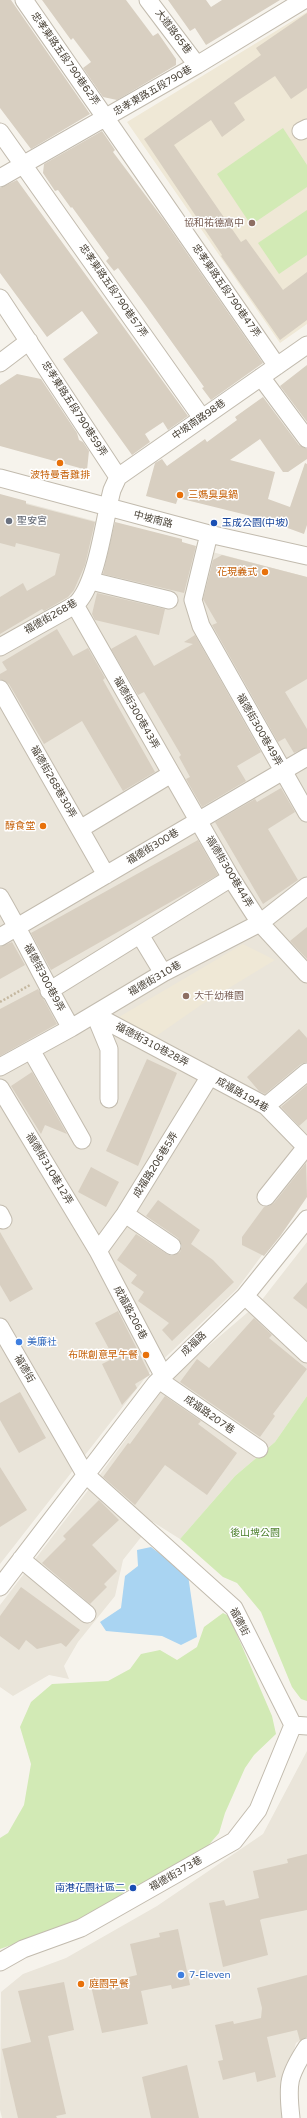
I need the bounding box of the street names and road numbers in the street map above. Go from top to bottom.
street label: 大道路65巷 [152,7,194,57]
street label: 忠孝東路五段790巷62弄 [28,10,102,108]
street label: 忠孝東路五段790巷 [112,64,194,118]
street label: 忠孝東路五段790巷57弄 [76,242,150,340]
street label: 忠孝東路五段790巷47弄 [189,242,263,340]
street label: 忠孝東路五段790巷59弄 [39,359,109,459]
street label: 中坡南路98巷 [170,397,228,443]
street label: 中坡南路 [132,509,174,531]
street label: 福德街268巷 [23,597,79,637]
street label: 福德街300巷43弄 [110,675,162,751]
street label: 福德街300巷49弄 [233,692,285,768]
street label: 福德街268巷30弄 [27,744,79,820]
street label: 福德街300巷 [125,827,181,867]
street label: 福德街300巷44弄 [203,834,255,910]
street label: 福德街300巷9弄 [21,942,67,1014]
street label: 福德街310巷 [127,959,183,999]
street label: 福德街310巷28弄 [113,1021,191,1069]
street label: 成福路194巷 [214,1075,270,1115]
street label: 成福路206巷5弄 [131,1130,181,1200]
street label: 福德街310巷12弄 [23,1131,75,1207]
street label: 成福路206巷 [111,1284,149,1342]
street label: 成福路 [179,1329,209,1359]
street label: 福德街 [11,1353,37,1385]
street label: 成福路207巷 [181,1393,237,1437]
street label: 福德街 [227,1606,251,1638]
street label: 福德街373巷 [148,1854,204,1894]

